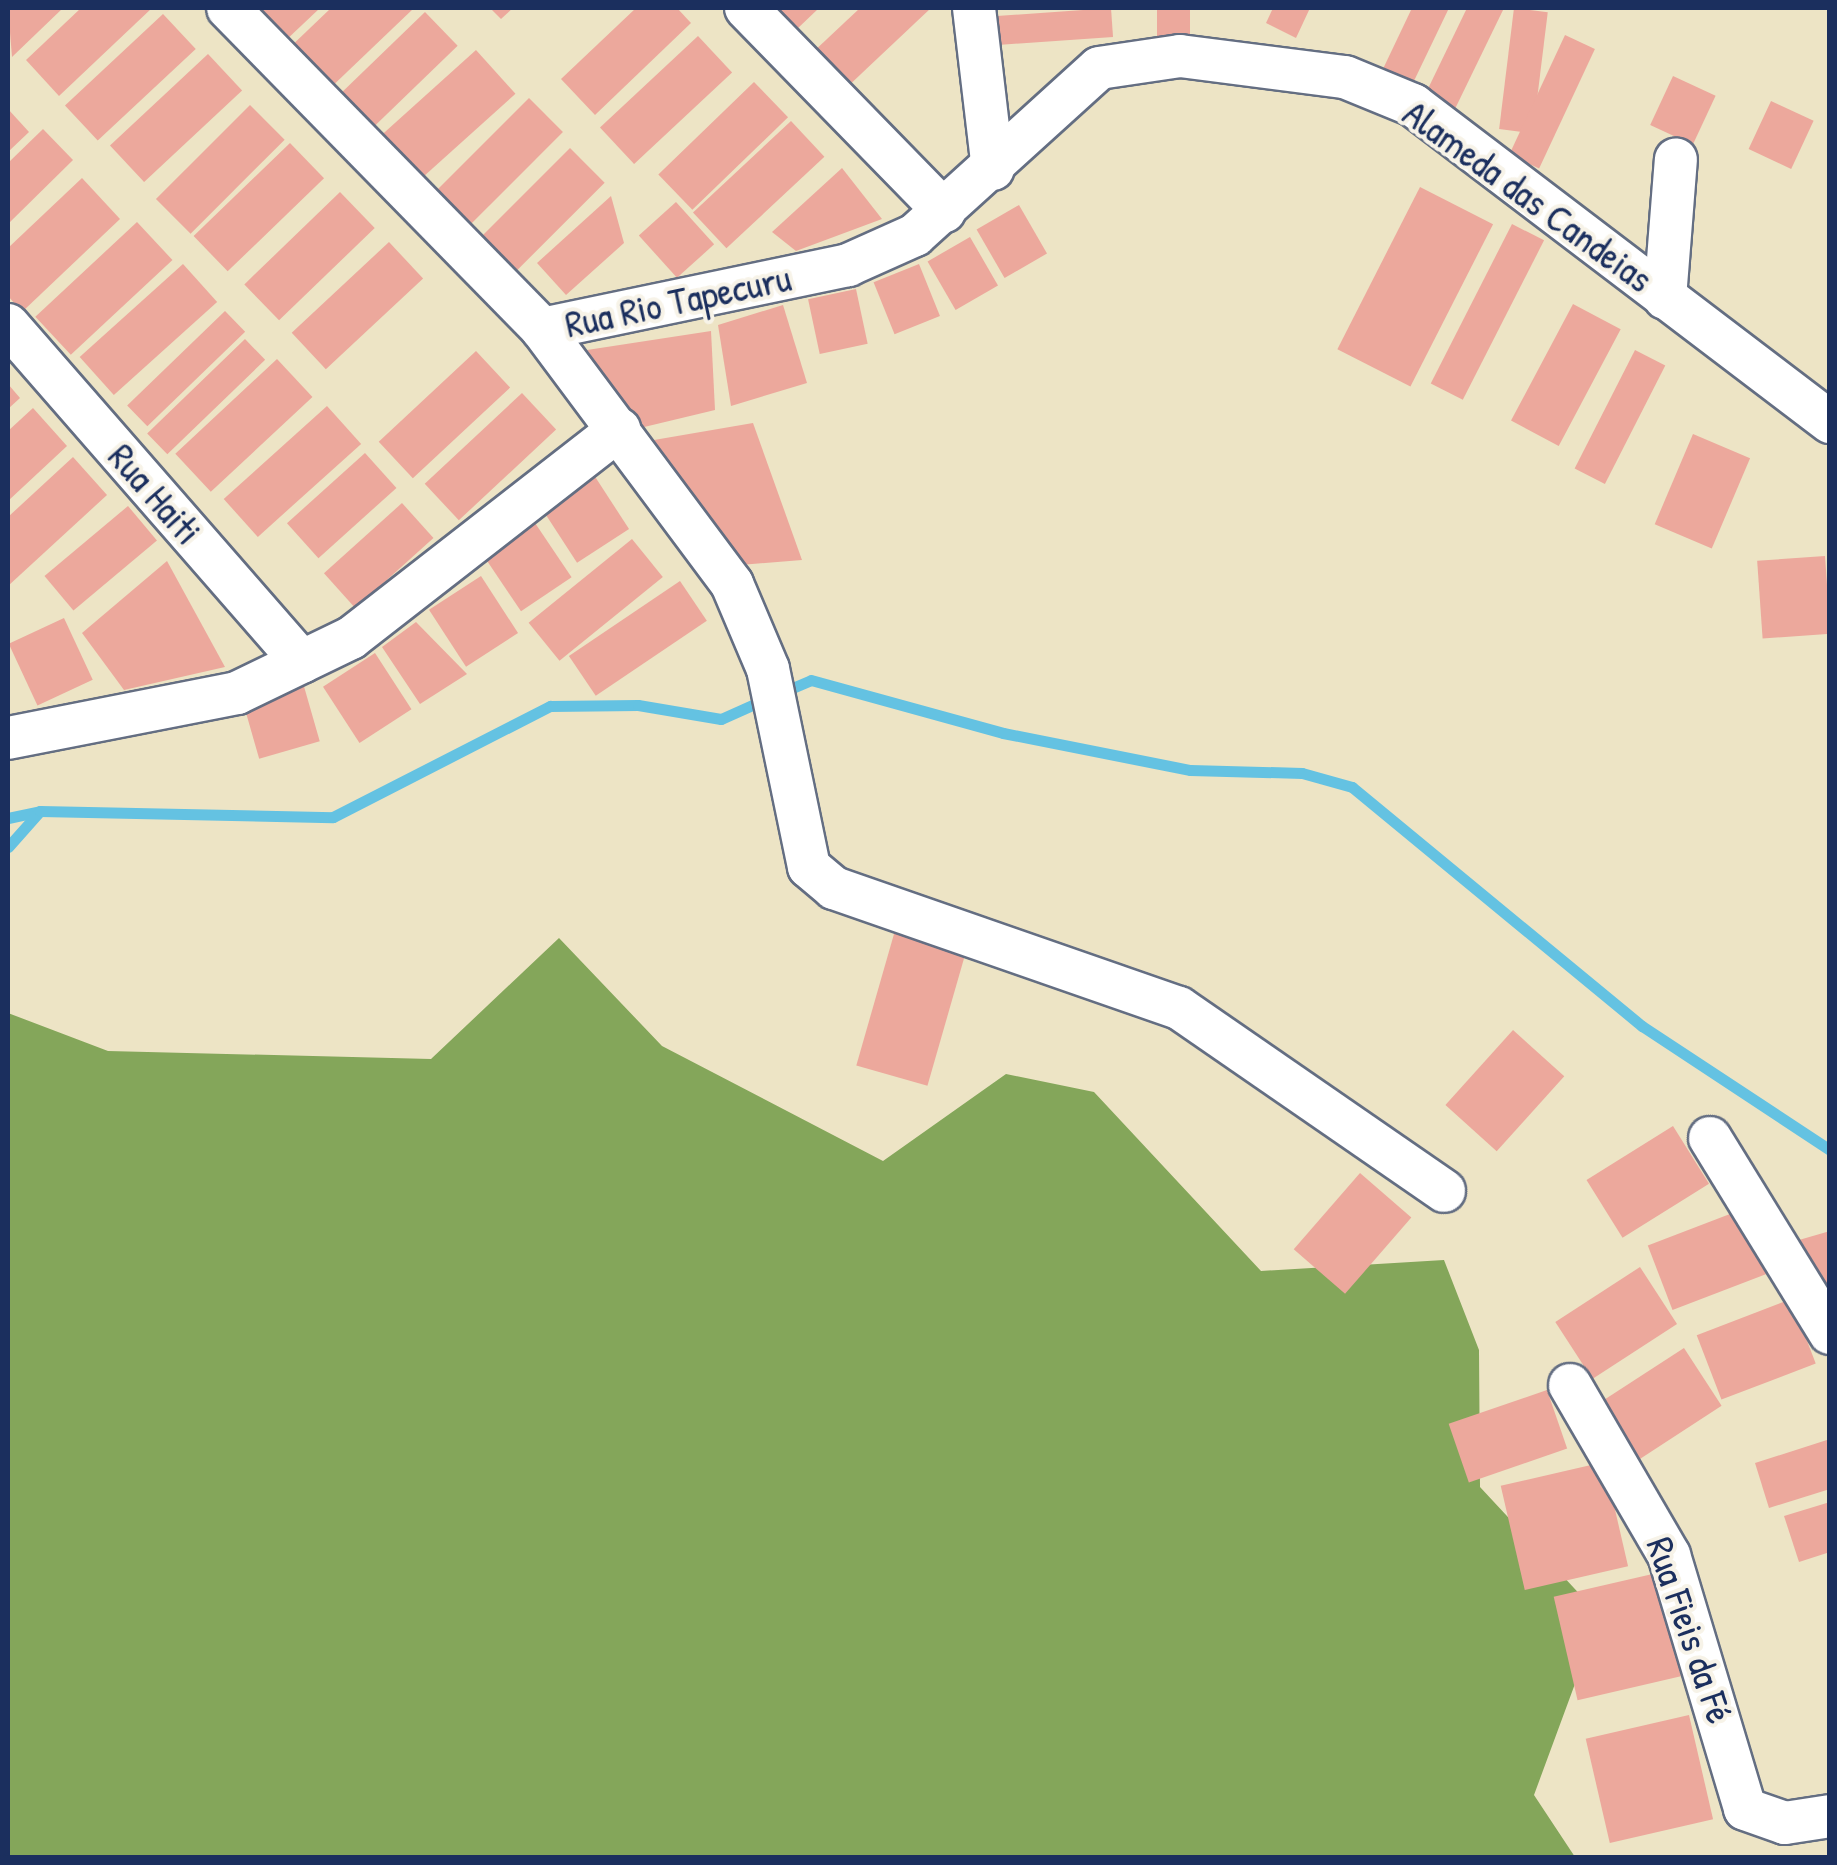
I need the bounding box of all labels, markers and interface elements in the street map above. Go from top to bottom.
street label: Alameda das Candeias [1394,90,1662,302]
street label: Rua Rio Tapecuru [561,255,795,347]
street label: Rua Haiti [99,434,211,554]
street label: Rua Fieis da Fé [1637,1531,1743,1729]

